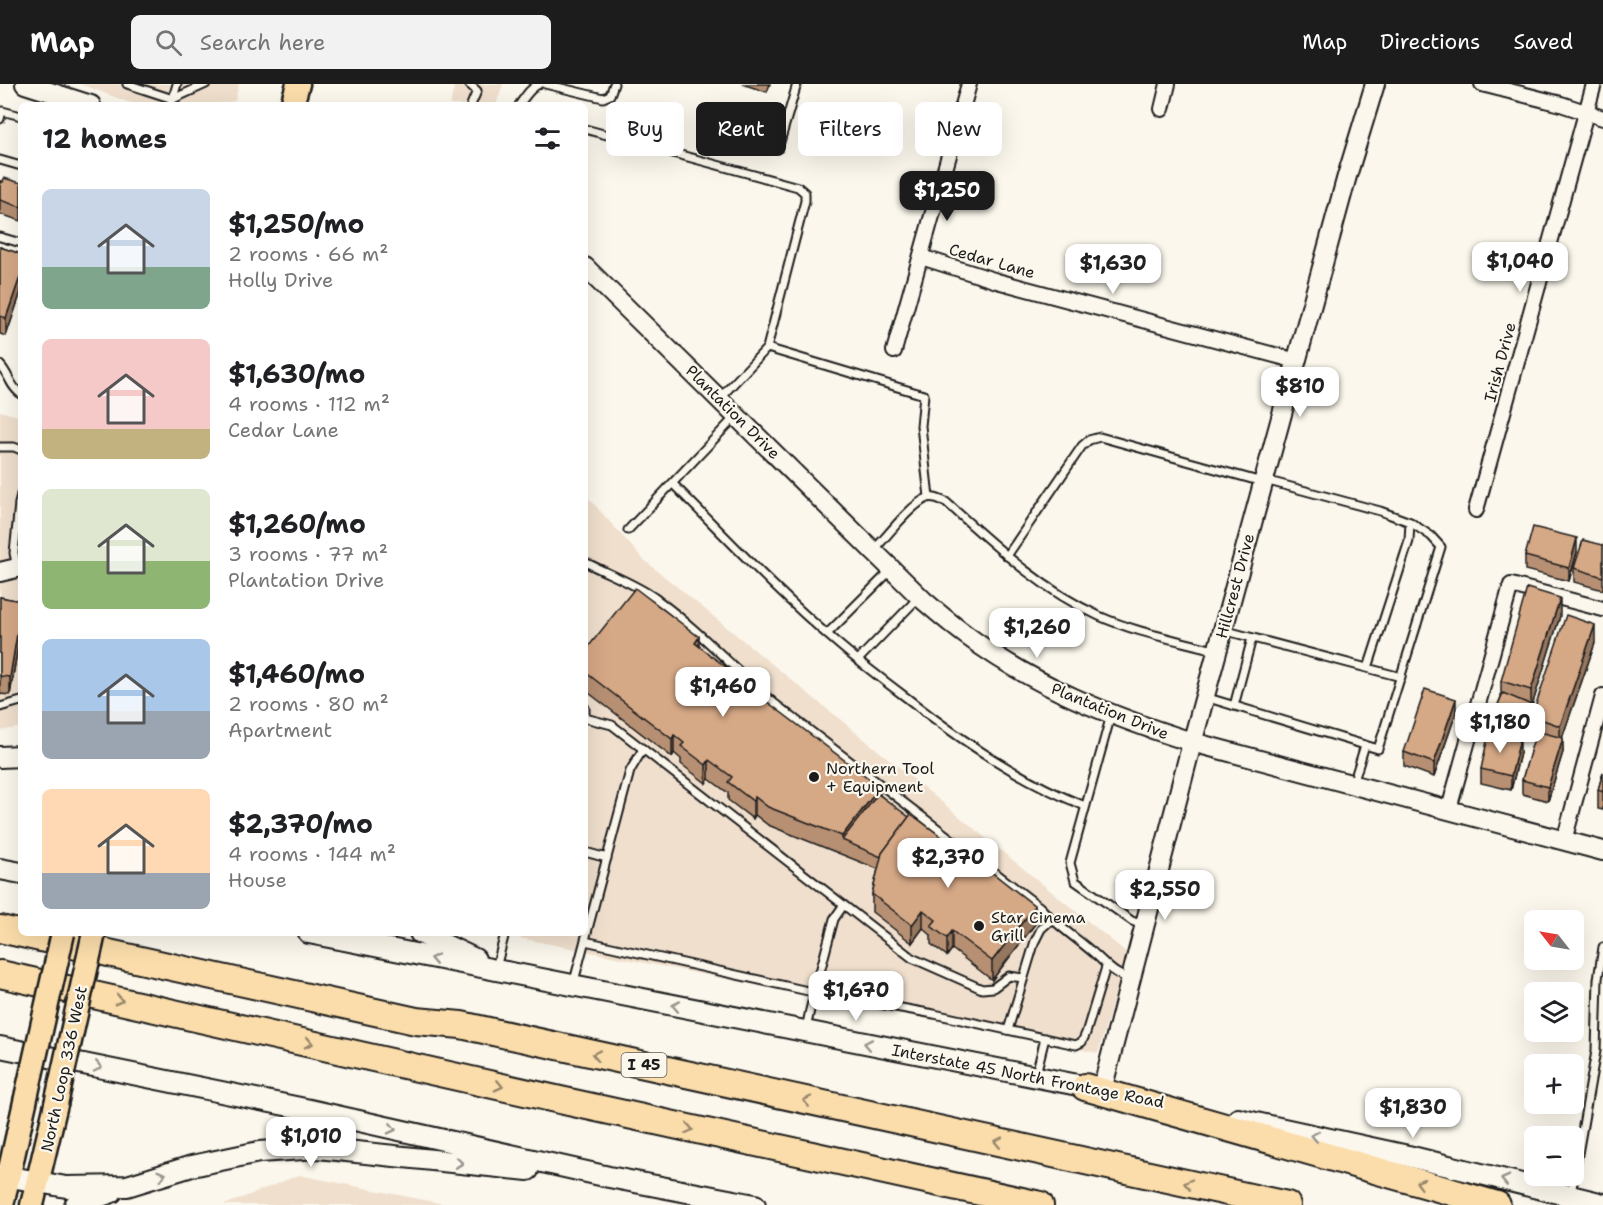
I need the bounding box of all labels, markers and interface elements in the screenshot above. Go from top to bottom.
search box [131,15,551,69]
text: Map [30,23,95,61]
icon: search [152,26,185,59]
text: Search here [200,28,325,57]
text: Map [1302,28,1347,56]
text: Directions [1380,28,1480,56]
text: Saved [1513,28,1573,56]
chip: Buy [606,102,684,156]
chip: Rent [696,102,786,156]
chip: Filters [798,102,903,156]
chip: New [915,102,1002,156]
text: 12 homes [42,121,167,156]
icon: filters [531,122,564,155]
pin: $1,250 [898,171,996,222]
text: $1,250 [914,177,980,203]
text: $1,250/mo [228,206,364,241]
icon: home [90,213,162,285]
street label: Cedar Lane [947,239,1037,283]
text: 2 rooms · 66 m² [228,241,389,267]
pin: $1,040 [1471,242,1569,293]
pin: $1,630 [1064,244,1162,295]
text: $1,040 [1486,248,1554,274]
text: $1,630 [1079,250,1147,276]
text: Holly Drive [228,267,333,293]
street label: Irish Drive [1479,320,1521,404]
text: $1,630/mo [228,356,365,391]
street label: Plantation Drive [681,360,785,464]
icon: home [90,363,162,435]
pin: $810 [1264,367,1336,418]
text: $810 [1275,373,1325,399]
text: 4 rooms · 112 m² [228,391,390,417]
text: Cedar Lane [228,417,339,443]
text: $1,260/mo [228,506,366,541]
icon: home [90,513,162,585]
street label: Hillcrest Drive [1211,531,1259,641]
text: 3 rooms · 77 m² [228,541,388,567]
text: Plantation Drive [228,567,384,593]
pin: $1,260 [988,608,1086,659]
text: $1,260 [1003,614,1071,640]
text: $1,460/mo [228,656,365,691]
icon: home [90,663,162,735]
pin: $1,460 [674,667,772,718]
text: $1,460 [689,673,757,699]
street label: Plantation Drive [1048,678,1172,744]
text: 2 rooms · 80 m² [228,691,389,717]
pin: $1,180 [1451,703,1549,754]
text: $1,180 [1469,709,1531,735]
text: Apartment [228,717,332,743]
place label: Northern Tool + Equipment [826,758,934,797]
marker: Northern Tool + Equipment [807,770,821,784]
text: $2,370/mo [228,806,373,841]
icon: home [90,813,162,885]
pin: $2,370 [899,838,997,889]
text: 4 rooms · 144 m² [228,841,396,867]
text: $2,370 [911,844,985,870]
text: House [228,867,287,893]
pin: $2,550 [1116,870,1214,921]
text: $2,550 [1129,876,1201,902]
place label: Star Cinema Grill [991,907,1085,946]
north arrow [1524,910,1584,970]
map controls [1524,910,1584,1186]
marker: Star Cinema Grill [972,919,986,933]
one-way arrow [429,953,439,966]
pin: $1,670 [807,971,905,1022]
text: $1,670 [823,977,890,1003]
button: layers [1524,982,1584,1042]
street label: North Loop 336 West [36,984,92,1154]
one-way arrow [113,993,123,1006]
one-way arrow [671,1000,681,1013]
one-way arrow [304,1036,314,1049]
one-way arrow [863,1038,873,1051]
street label: Interstate 45 North Frontage Road [890,1039,1166,1113]
one-way arrow [591,1049,601,1062]
road number: I 45 [622,1053,666,1077]
button: + [1524,1054,1584,1114]
one-way arrow [93,1060,103,1073]
one-way arrow [494,1079,504,1092]
pin: $1,830 [1364,1088,1462,1139]
text: $1,830 [1379,1094,1447,1120]
one-way arrow [803,1095,813,1108]
pin: $1,010 [262,1117,360,1168]
one-way arrow [387,1121,397,1134]
one-way arrow [684,1121,694,1134]
text: $1,010 [280,1123,342,1149]
button: − [1524,1126,1584,1186]
one-way arrow [1311,1130,1321,1143]
one-way arrow [993,1136,1003,1149]
one-way arrow [454,1156,463,1169]
one-way arrow [157,1170,167,1182]
one-way arrow [1501,1174,1511,1187]
one-way arrow [1184,1178,1194,1191]
one-way arrow [1415,1178,1426,1190]

